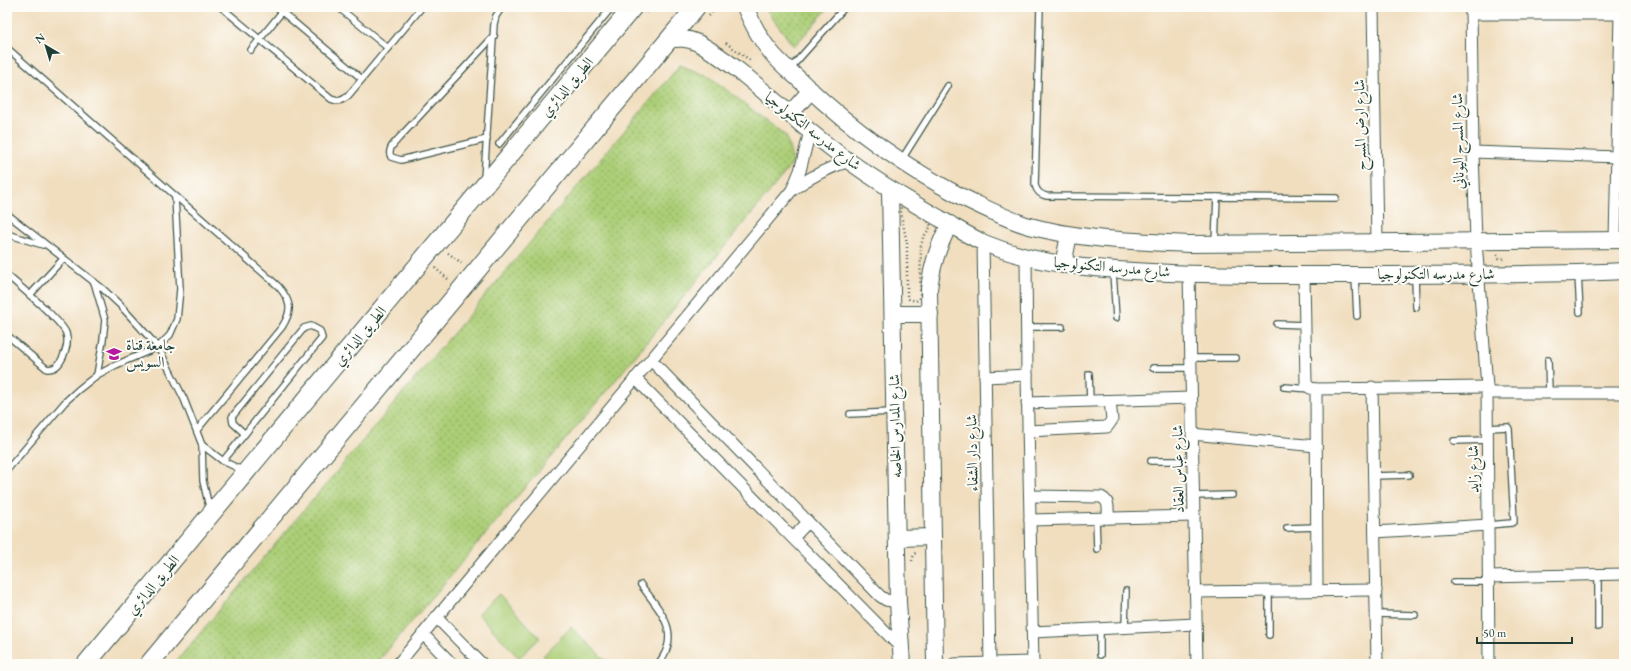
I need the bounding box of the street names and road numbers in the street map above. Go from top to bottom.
street label: الطريق الدائري [536,53,599,122]
street label: شارع ارض المسرح [1349,79,1374,171]
street label: شارع مدرسه التكنولوجيا [759,87,865,177]
street label: شارع المسرح اليوناني [1447,93,1472,189]
street label: شارع مدرسه التكنولوجيا [1053,252,1171,285]
street label: شارع مدرسه التكنولوجيا [1377,264,1495,287]
street label: الطريق الدائري [329,302,392,371]
street label: شارع المدارس الخاصه [884,374,909,478]
street label: شارع دار الشفاء [961,414,986,492]
street label: شارع عباس العقاد [1167,425,1192,513]
street label: شارع زايد [1463,445,1486,493]
street label: الطريق الدائري [122,551,185,620]

